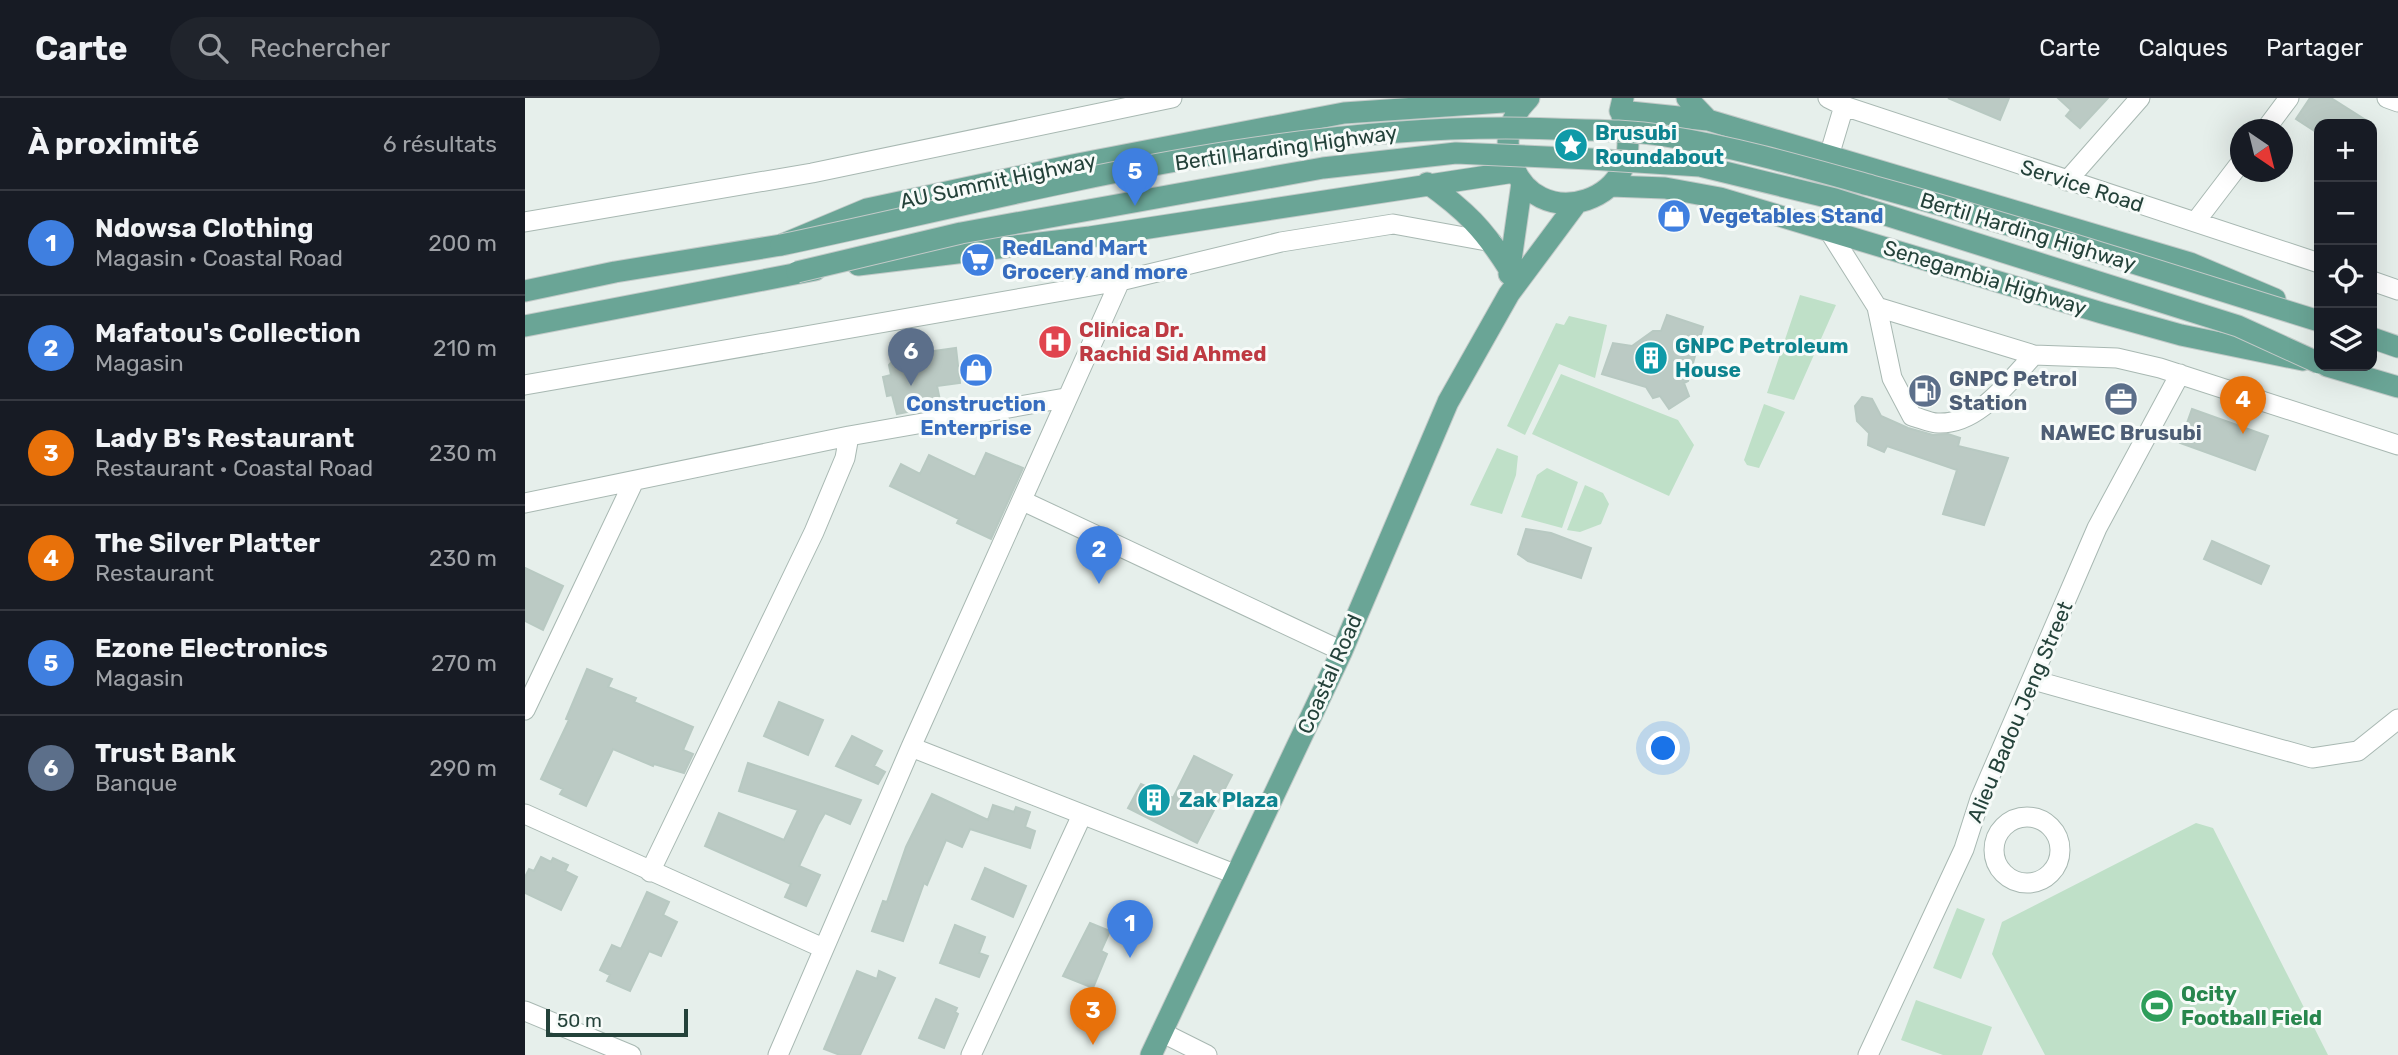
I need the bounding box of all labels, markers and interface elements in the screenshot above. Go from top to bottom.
search box [170,17,660,80]
text: Carte [35,29,128,68]
icon: search [194,29,232,67]
text: Rechercher [250,33,390,64]
text: Carte [2039,34,2100,62]
text: Calques [2138,34,2228,62]
text: Partager [2266,34,2363,62]
street label: Bertil Harding Highway [1173,119,1399,175]
north arrow [2230,119,2293,182]
map controls [2314,119,2377,371]
button: + [2314,119,2377,182]
place label: Brusubi Roundabout [1595,120,1724,169]
text: À proximité [28,126,199,162]
place icon: Brusubi Roundabout [1552,126,1590,164]
text: 6 résultats [383,130,497,158]
street label: AU Summit Highway [898,147,1099,214]
pin: 5 [1112,148,1158,206]
street label: Service Road [2018,154,2147,217]
button: − [2314,182,2377,245]
street label: Bertil Harding Highway [1917,187,2139,276]
shop icon: Vegetables Stand [1655,197,1693,235]
place label: Vegetables Stand [1699,203,1884,228]
text: Ndowsa Clothing [95,213,313,244]
text: 1 [45,229,57,257]
text: 200 m [428,229,497,257]
place label: RedLand Mart Grocery and more [1002,235,1188,284]
street label: Senegambia Highway [1881,235,2090,320]
supermarket icon: RedLand Mart Grocery and more [959,241,997,279]
text: Magasin · Coastal Road [95,244,343,272]
button: locate [2314,245,2377,308]
button: layers [2314,308,2377,371]
place label: Clinica Dr. Rachid Sid Ahmed [1079,317,1266,366]
text: Mafatou's Collection [95,318,361,349]
hospital icon: Clinica Dr. Rachid Sid Ahmed [1036,323,1074,361]
pin: 6 [888,328,934,386]
place label: GNPC Petroleum House [1675,333,1848,382]
text: 2 [44,334,58,362]
text: 210 m [433,334,497,362]
building icon: GNPC Petroleum House [1632,339,1670,377]
text: Magasin [95,349,184,377]
shop icon: Construction Enterprise [957,351,995,389]
place label: GNPC Petrol Station [1949,366,2077,415]
fuel station icon: GNPC Petrol Station [1906,372,1944,410]
pin: 4 [2220,376,2266,434]
office icon: NAWEC Brusubi [2102,380,2140,418]
place label: Construction Enterprise [906,391,1046,440]
place label: NAWEC Brusubi [2040,420,2202,445]
text: Lady B's Restaurant [95,423,354,454]
text: 3 [43,439,59,467]
text: 230 m [429,439,497,467]
text: Restaurant · Coastal Road [95,454,373,482]
pin: 2 [1076,526,1122,584]
text: The Silver Platter [95,528,320,559]
text: 4 [43,544,59,572]
text: 230 m [429,544,497,572]
text: Restaurant [95,559,214,587]
street label: Alieu Badou Jeng Street [1962,597,2078,826]
street label: Coastal Road [1292,610,1367,737]
text: Ezone Electronics [95,633,328,664]
text: 5 [44,649,58,677]
text: 270 m [431,649,497,677]
text: Magasin [95,664,184,692]
your location [1646,731,1680,765]
text: Trust Bank [95,738,236,769]
text: 6 [44,754,58,782]
text: 290 m [429,754,497,782]
text: Banque [95,769,177,797]
building icon: Zak Plaza [1135,781,1173,819]
place label: Zak Plaza [1179,787,1278,812]
pin: 1 [1107,900,1153,958]
place label: Qcity Football Field [2181,981,2322,1030]
pin: 3 [1070,987,1116,1045]
sports icon: Qcity Football Field [2138,987,2176,1025]
scale bar [546,1006,688,1038]
text: 50 m [557,1009,602,1032]

